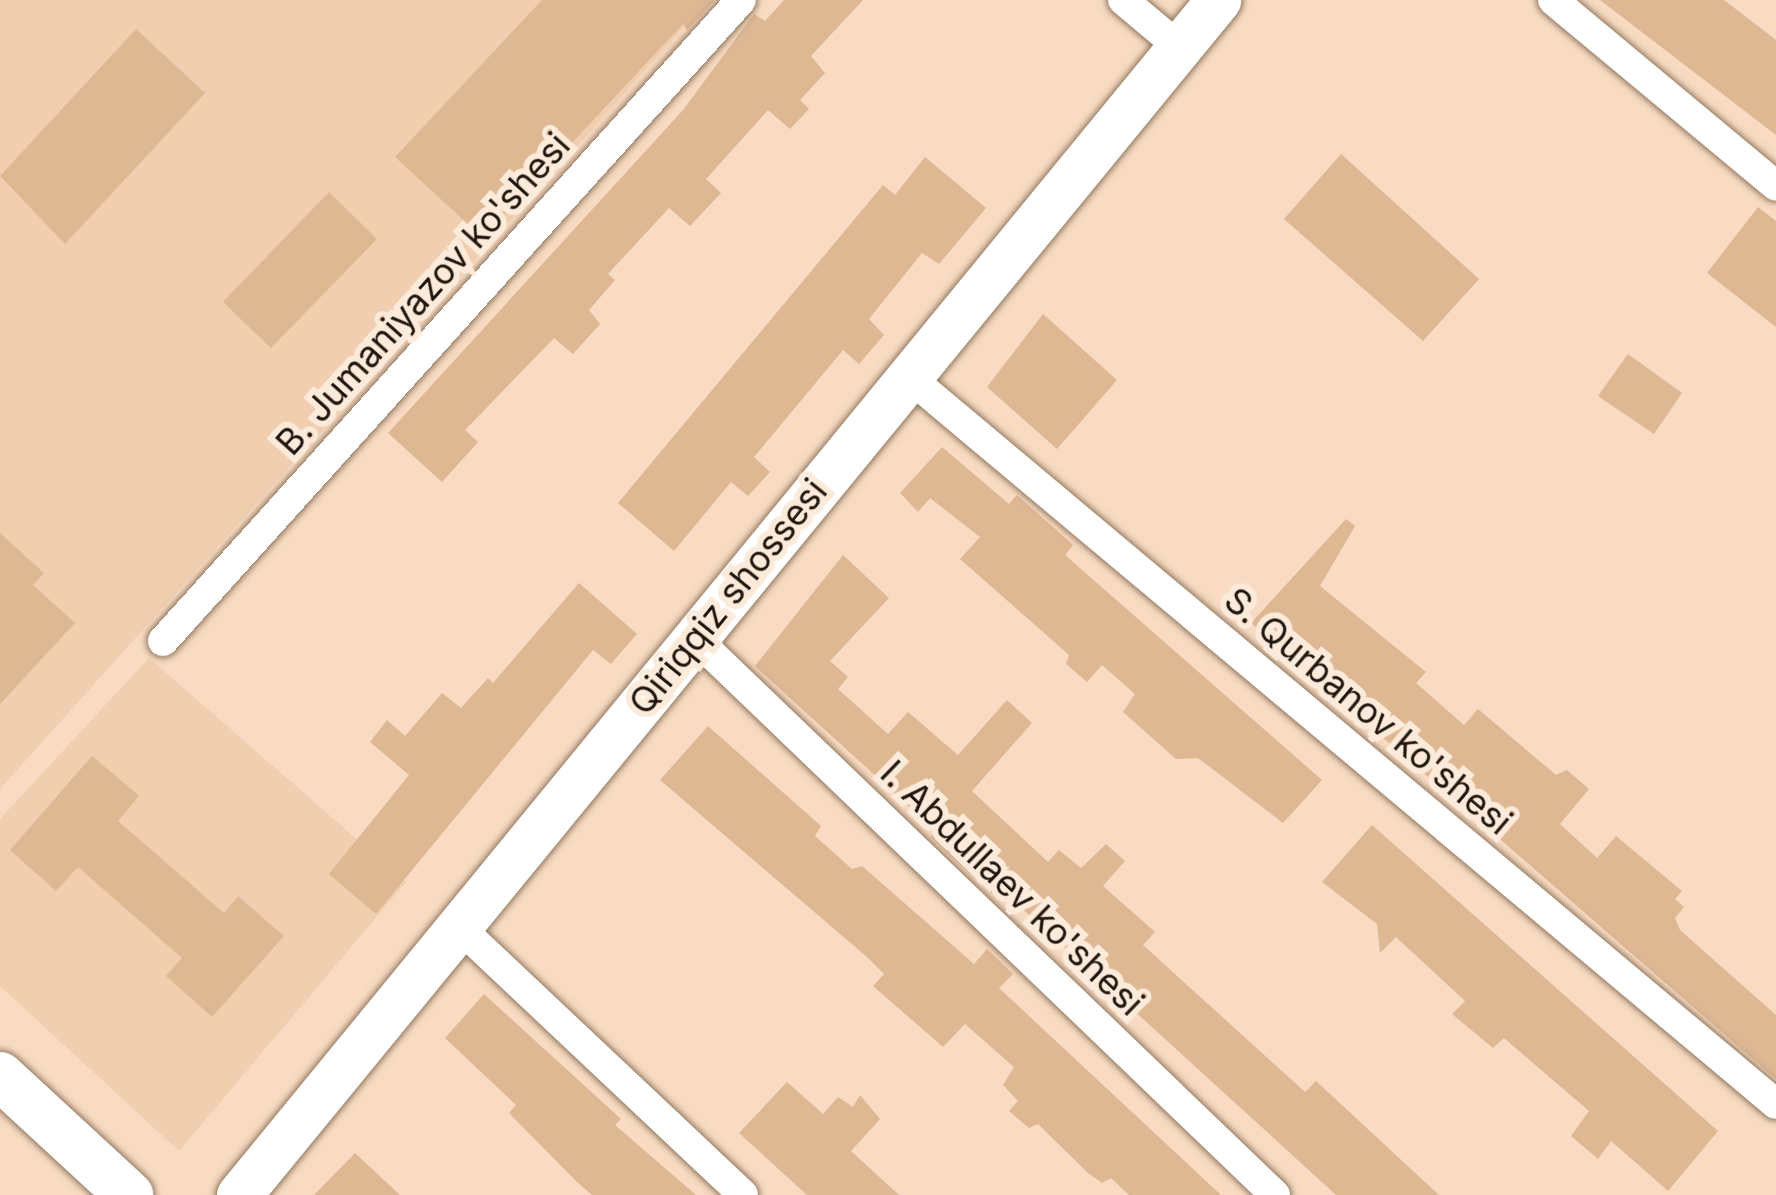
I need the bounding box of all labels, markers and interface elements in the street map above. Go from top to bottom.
street label: B. Jumaniyazov ko'shesi [267,124,579,464]
street label: Qiriqqiz shossesi [620,471,836,723]
street label: S. Qurbanov ko'shesi [1216,578,1520,844]
street label: I. Abdullaev ko'shesi [872,751,1152,1025]

